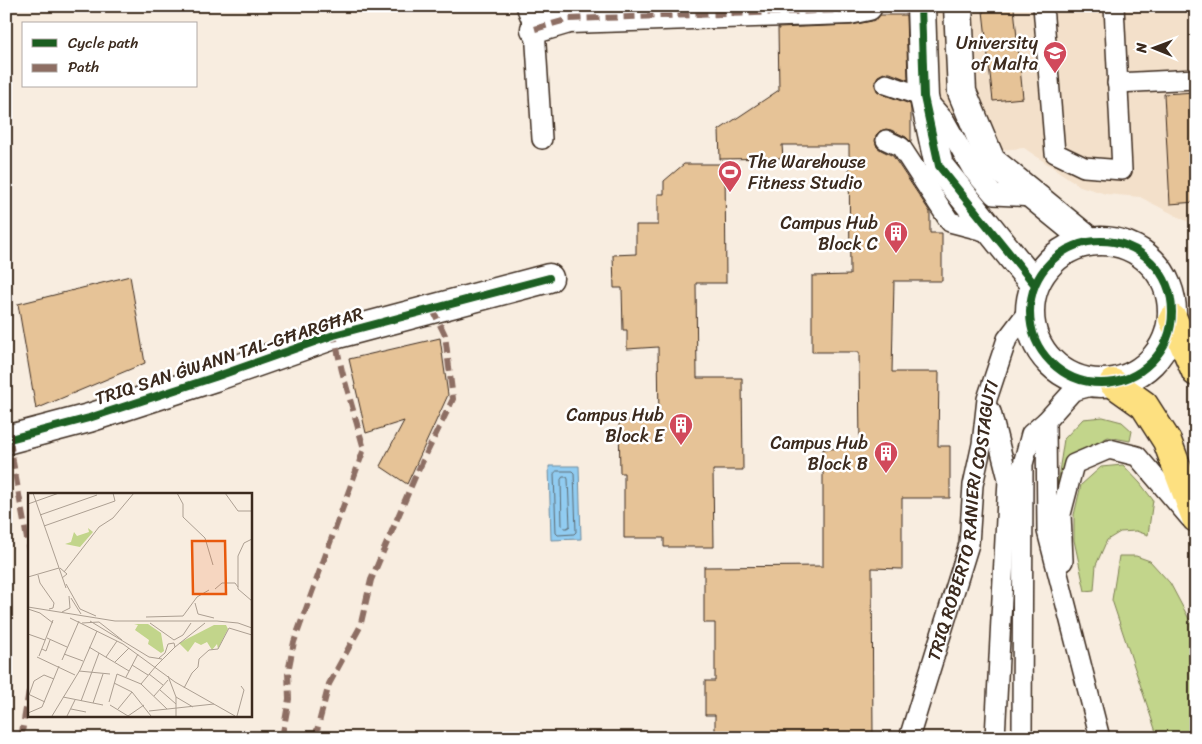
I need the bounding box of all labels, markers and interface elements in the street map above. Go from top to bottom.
legend [22,22,198,88]
north arrow [1130,22,1180,72]
place label: University of Malta [956,27,1039,80]
text: Cycle path [68,30,139,56]
school or university icon: University of Malta [1042,40,1068,74]
text: N [1129,42,1154,54]
text: Path [68,54,99,80]
place label: The Warehouse Fitness Studio [748,146,866,199]
sports icon: The Warehouse Fitness Studio [717,159,743,193]
place label: Campus Hub Block C [780,207,878,260]
building icon: Campus Hub Block C [883,220,909,254]
street label: TRIQ SAN ĠWANN TAL-GĦARGĦAR [91,297,367,415]
street label: TRIQ ROBERTO RANIERI COSTAGUTI [918,375,1008,665]
place label: Campus Hub Block E [566,399,665,452]
building icon: Campus Hub Block E [668,412,694,446]
place label: Campus Hub Block B [770,427,868,480]
building icon: Campus Hub Block B [873,440,899,474]
inset map [28,493,251,716]

